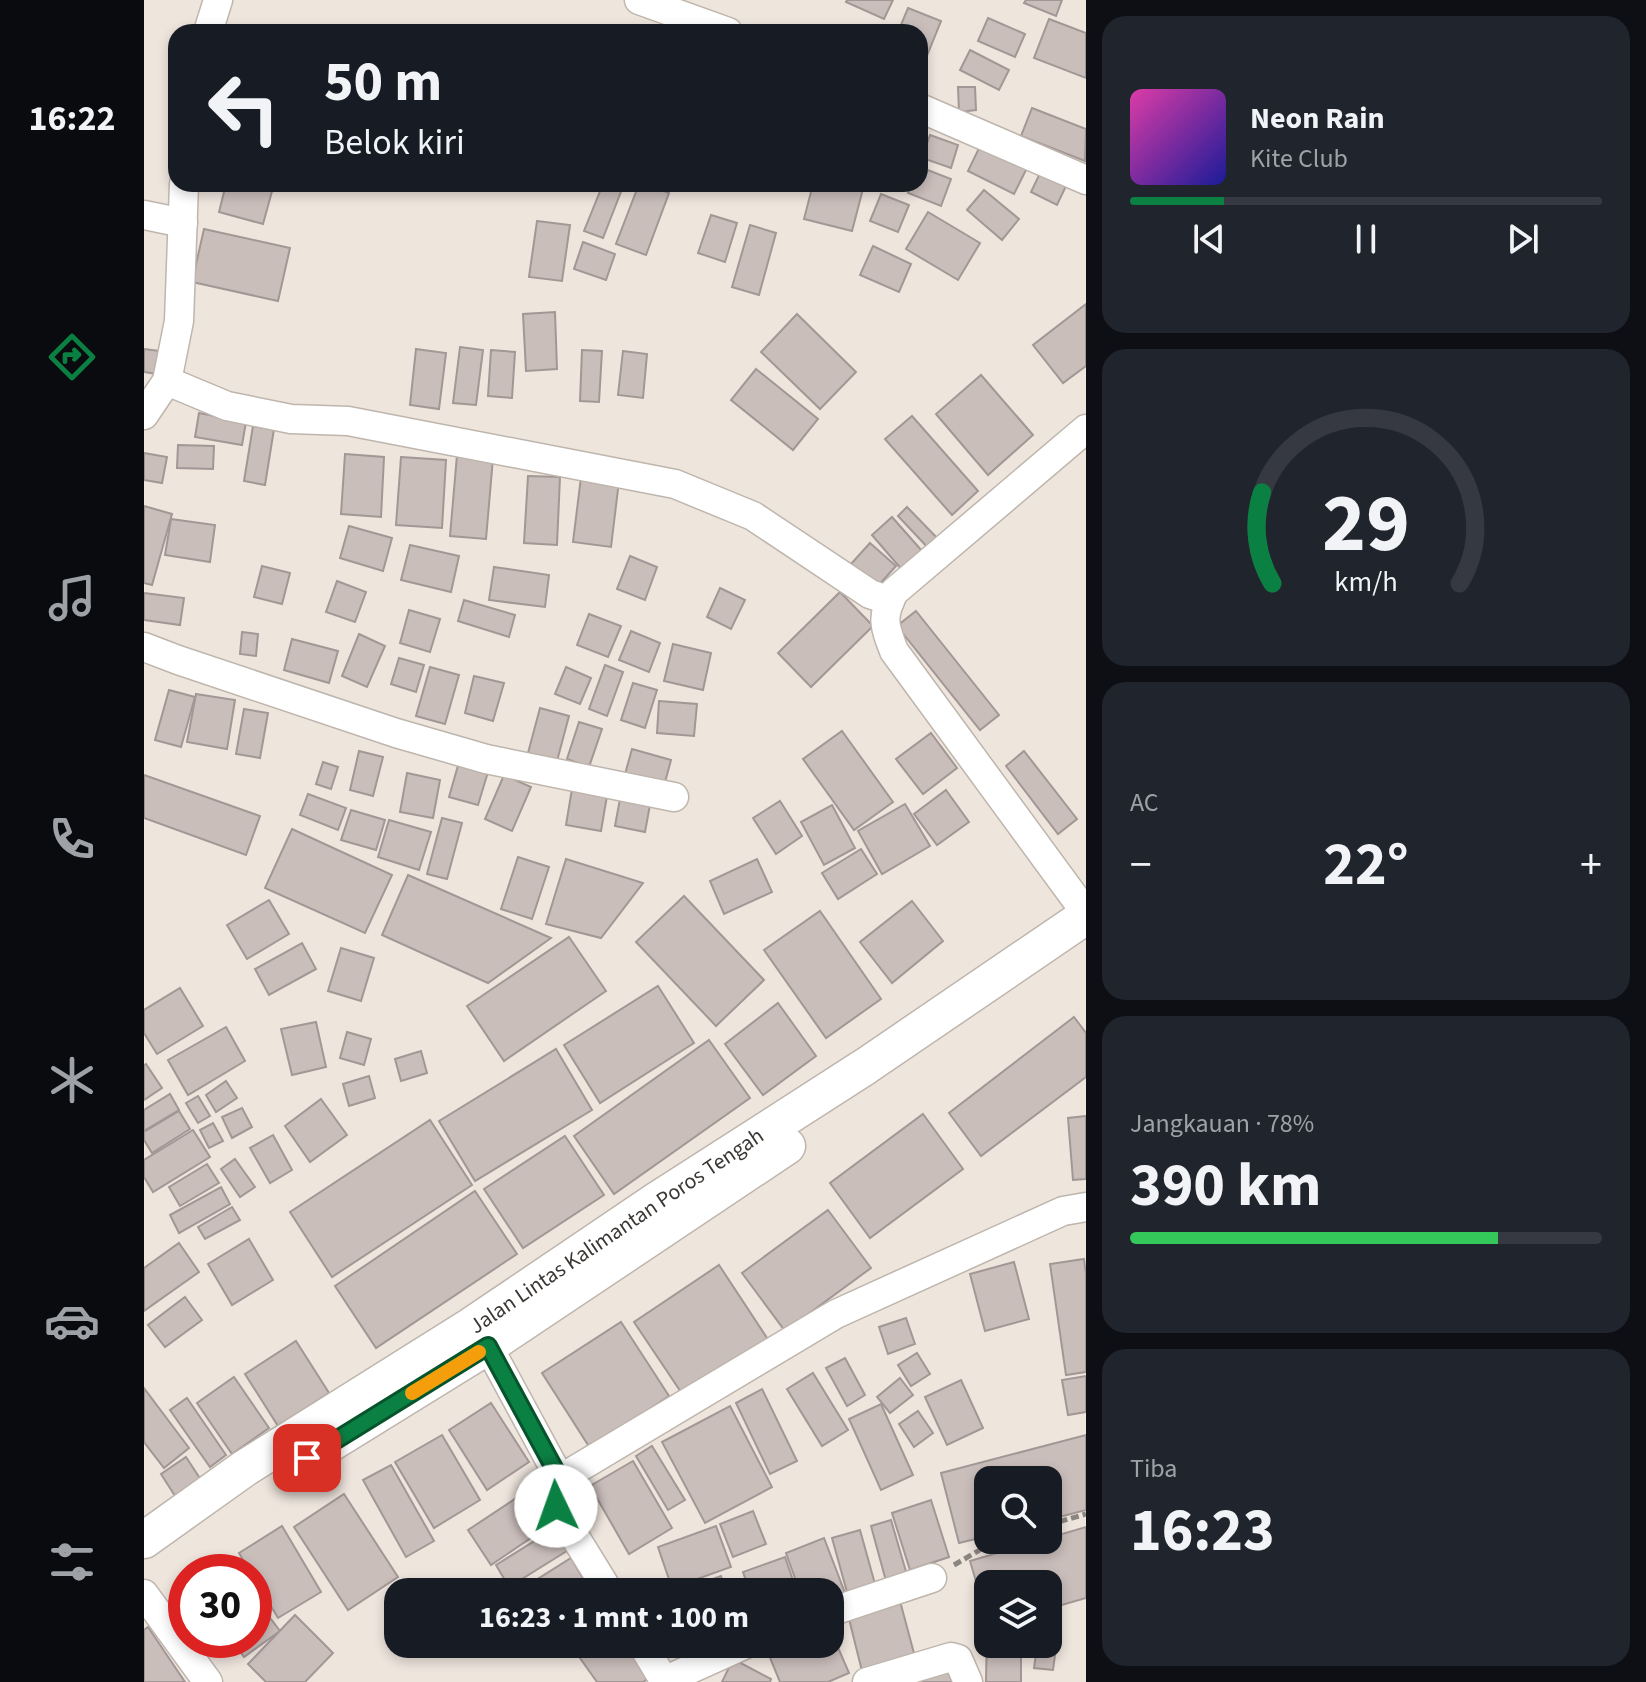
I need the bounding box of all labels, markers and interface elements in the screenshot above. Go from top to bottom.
text: 50 m [324,43,442,122]
icon: left [192,56,296,160]
text: 16:22 [29,93,115,144]
text: Neon Rain [1250,97,1385,140]
text: Belok kiri [324,117,465,168]
text: Kite Club [1250,140,1348,177]
icon: previous [1187,217,1231,261]
icon: pause [1344,217,1388,261]
icon: next [1501,217,1545,261]
icon: directions [44,329,100,385]
text: 29 [1322,464,1410,582]
text: km/h [1334,562,1398,602]
icon: music [44,570,100,626]
text: AC [1130,784,1159,821]
icon: phone [44,811,100,867]
text: 22° [1323,823,1409,908]
text: − [1130,834,1152,897]
text: + [1580,834,1602,897]
icon: climate [44,1052,100,1108]
text: Jangkauan · 78% [1130,1105,1314,1142]
street label: Jalan Lintas Kalimantan Poros Tengah [463,1120,770,1342]
text: 390 km [1130,1144,1321,1229]
icon: car [44,1293,100,1349]
pin [273,1424,341,1492]
icon: arrive [285,1436,329,1480]
text: Tiba [1130,1450,1177,1487]
position arrow [514,1464,598,1548]
map controls [974,1466,1062,1658]
button: search [974,1466,1062,1554]
text: 16:23 [1130,1489,1275,1574]
icon: filters [44,1534,100,1590]
speed limit sign: 30 [168,1554,272,1658]
button: layers [974,1570,1062,1658]
text: 16:23 · 1 mnt · 100 m [479,1596,749,1639]

